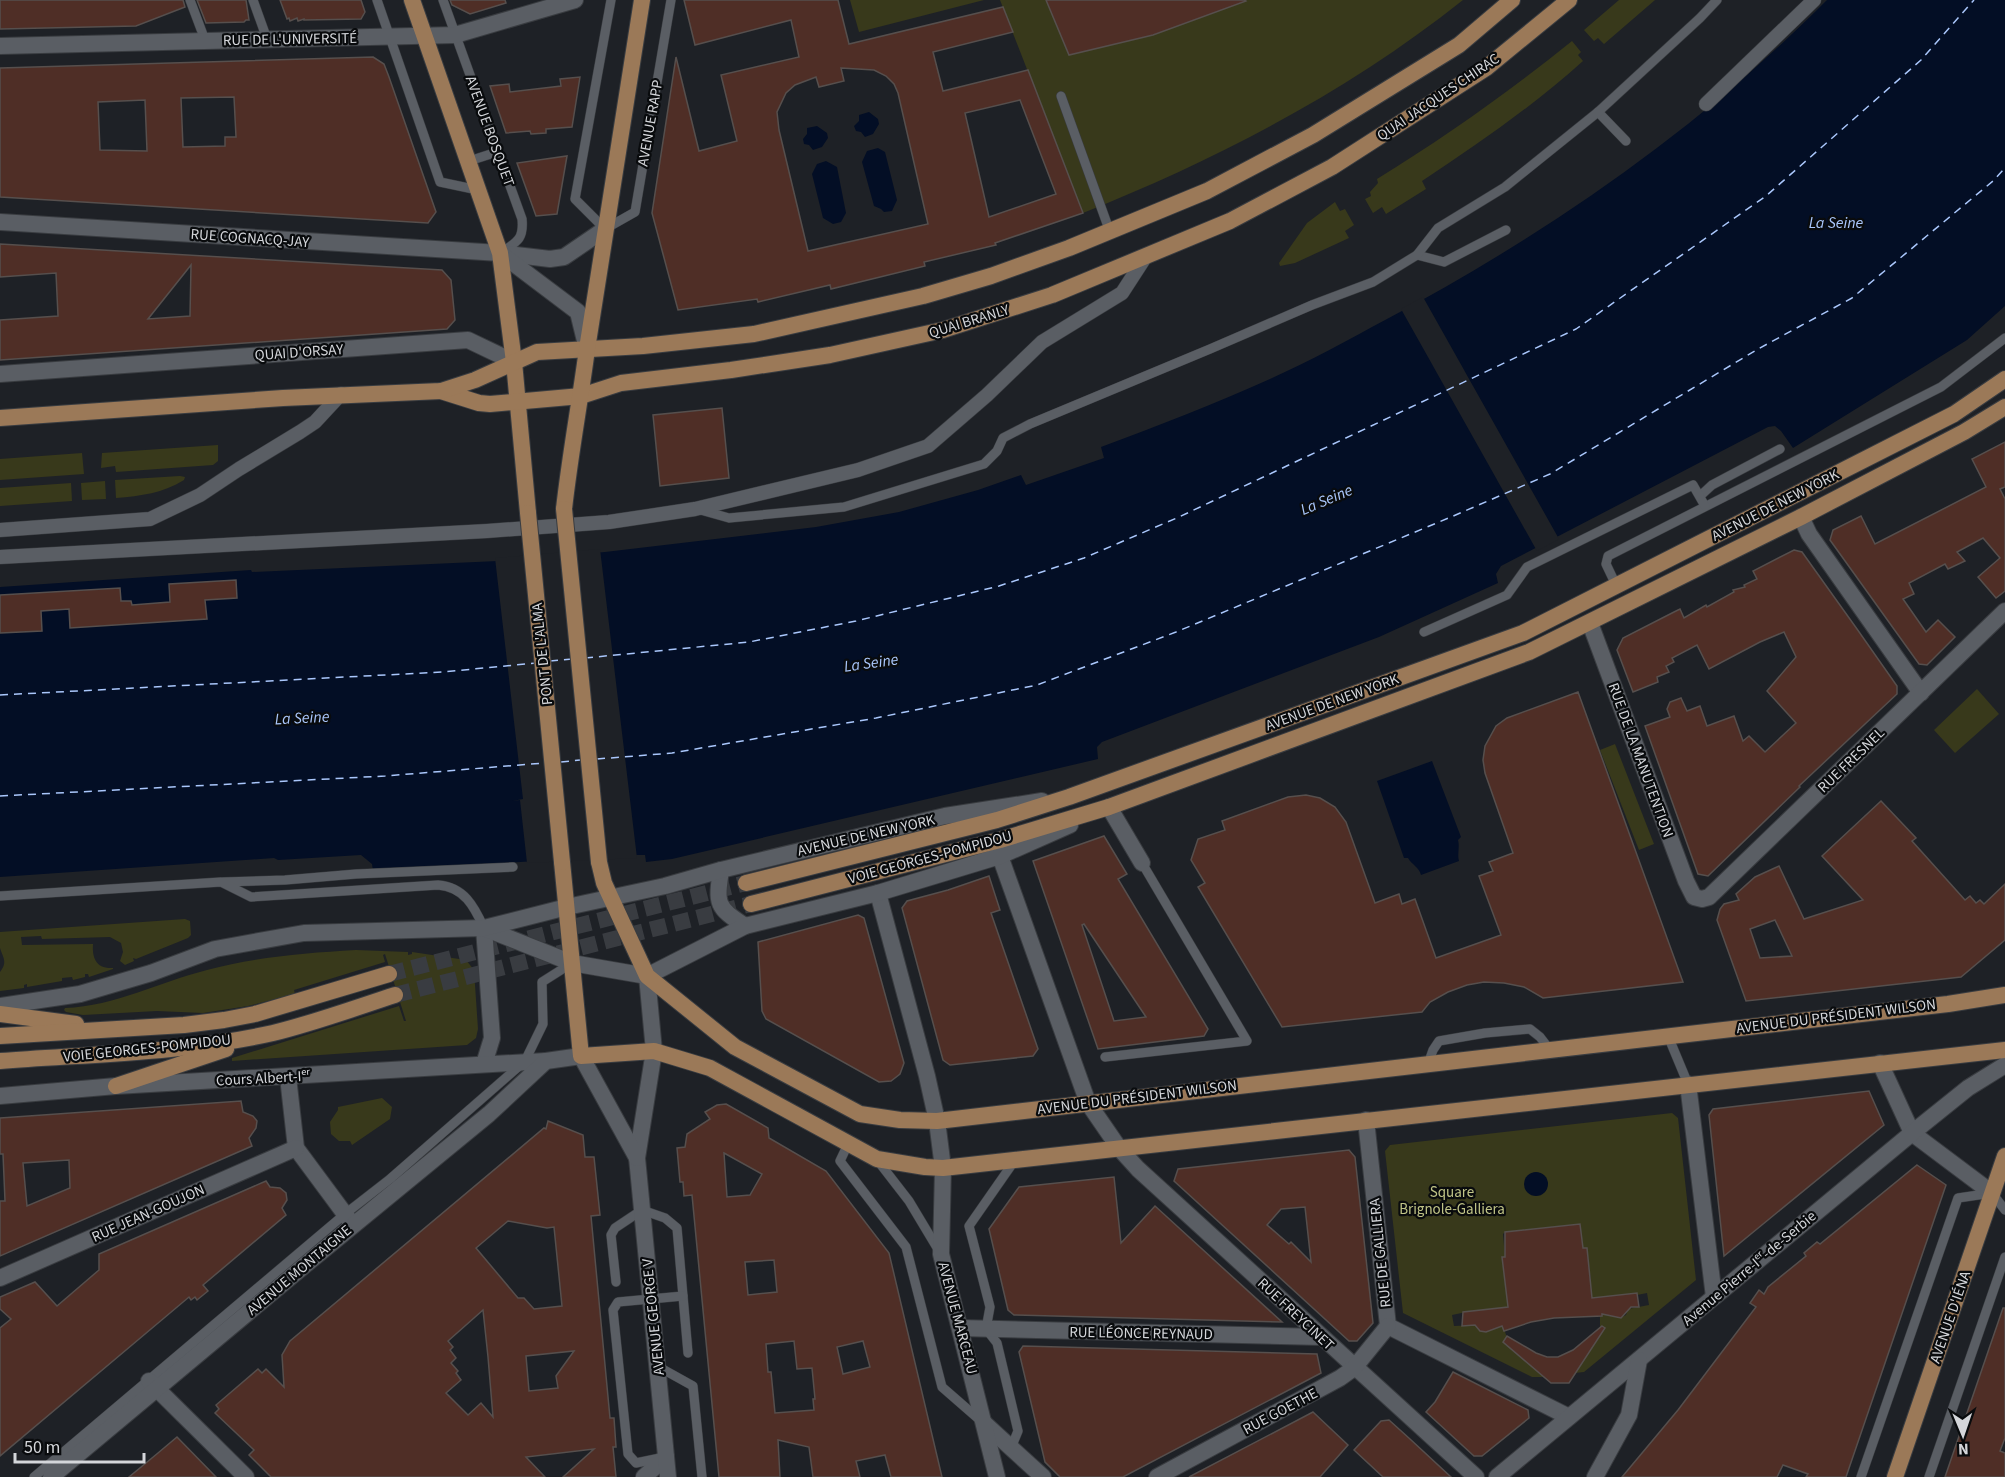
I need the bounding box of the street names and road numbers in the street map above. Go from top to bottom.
street label: RUE DE L'UNIVERSITÉ [223,28,357,51]
street label: QUAI JACQUES CHIRAC [1373,48,1504,146]
street label: AVENUE BOSQUET [460,73,519,189]
street label: AVENUE RAPP [633,78,668,168]
street label: RUE COGNACQ-JAY [190,224,311,253]
street label: QUAI BRANLY [926,299,1013,344]
street label: QUAI D'ORSAY [254,339,345,366]
street label: AVENUE DE NEW YORK [1708,464,1843,547]
street label: PONT DE L'ALMA [527,601,558,706]
street label: AVENUE DE NEW YORK [1263,668,1402,736]
street label: RUE DE LA MANUTENTION [1603,680,1678,841]
street label: RUE FRESNEL [1813,723,1890,798]
street label: AVENUE DE NEW YORK [795,809,937,862]
street label: VOIE GEORGES-POMPIDOU [846,826,1014,889]
street label: AVENUE DU PRÉSIDENT WILSON [1735,994,1937,1039]
street label: VOIE GEORGES-POMPIDOU [62,1029,232,1068]
street label: Cours Albert-Iᵉʳ [215,1066,311,1091]
street label: AVENUE DU PRÉSIDENT WILSON [1036,1075,1238,1120]
street label: RUE JEAN-GOUJON [88,1179,208,1248]
street label: RUE DE GALLIERA [1364,1196,1397,1309]
street label: Avenue Pierre-Iᵉʳ-de-Serbie [1678,1206,1821,1331]
street label: AVENUE MONTAIGNE [242,1220,356,1320]
street label: AVENUE GEORGE V [637,1257,670,1376]
street label: AVENUE MARCEAU [932,1260,983,1377]
street label: AVENUE D'IÉNA [1925,1267,1976,1366]
street label: RUE FREYCINET [1253,1273,1339,1355]
street label: RUE LÉONCE REYNAUD [1069,1322,1213,1345]
street label: RUE GOETHE [1239,1383,1321,1440]

